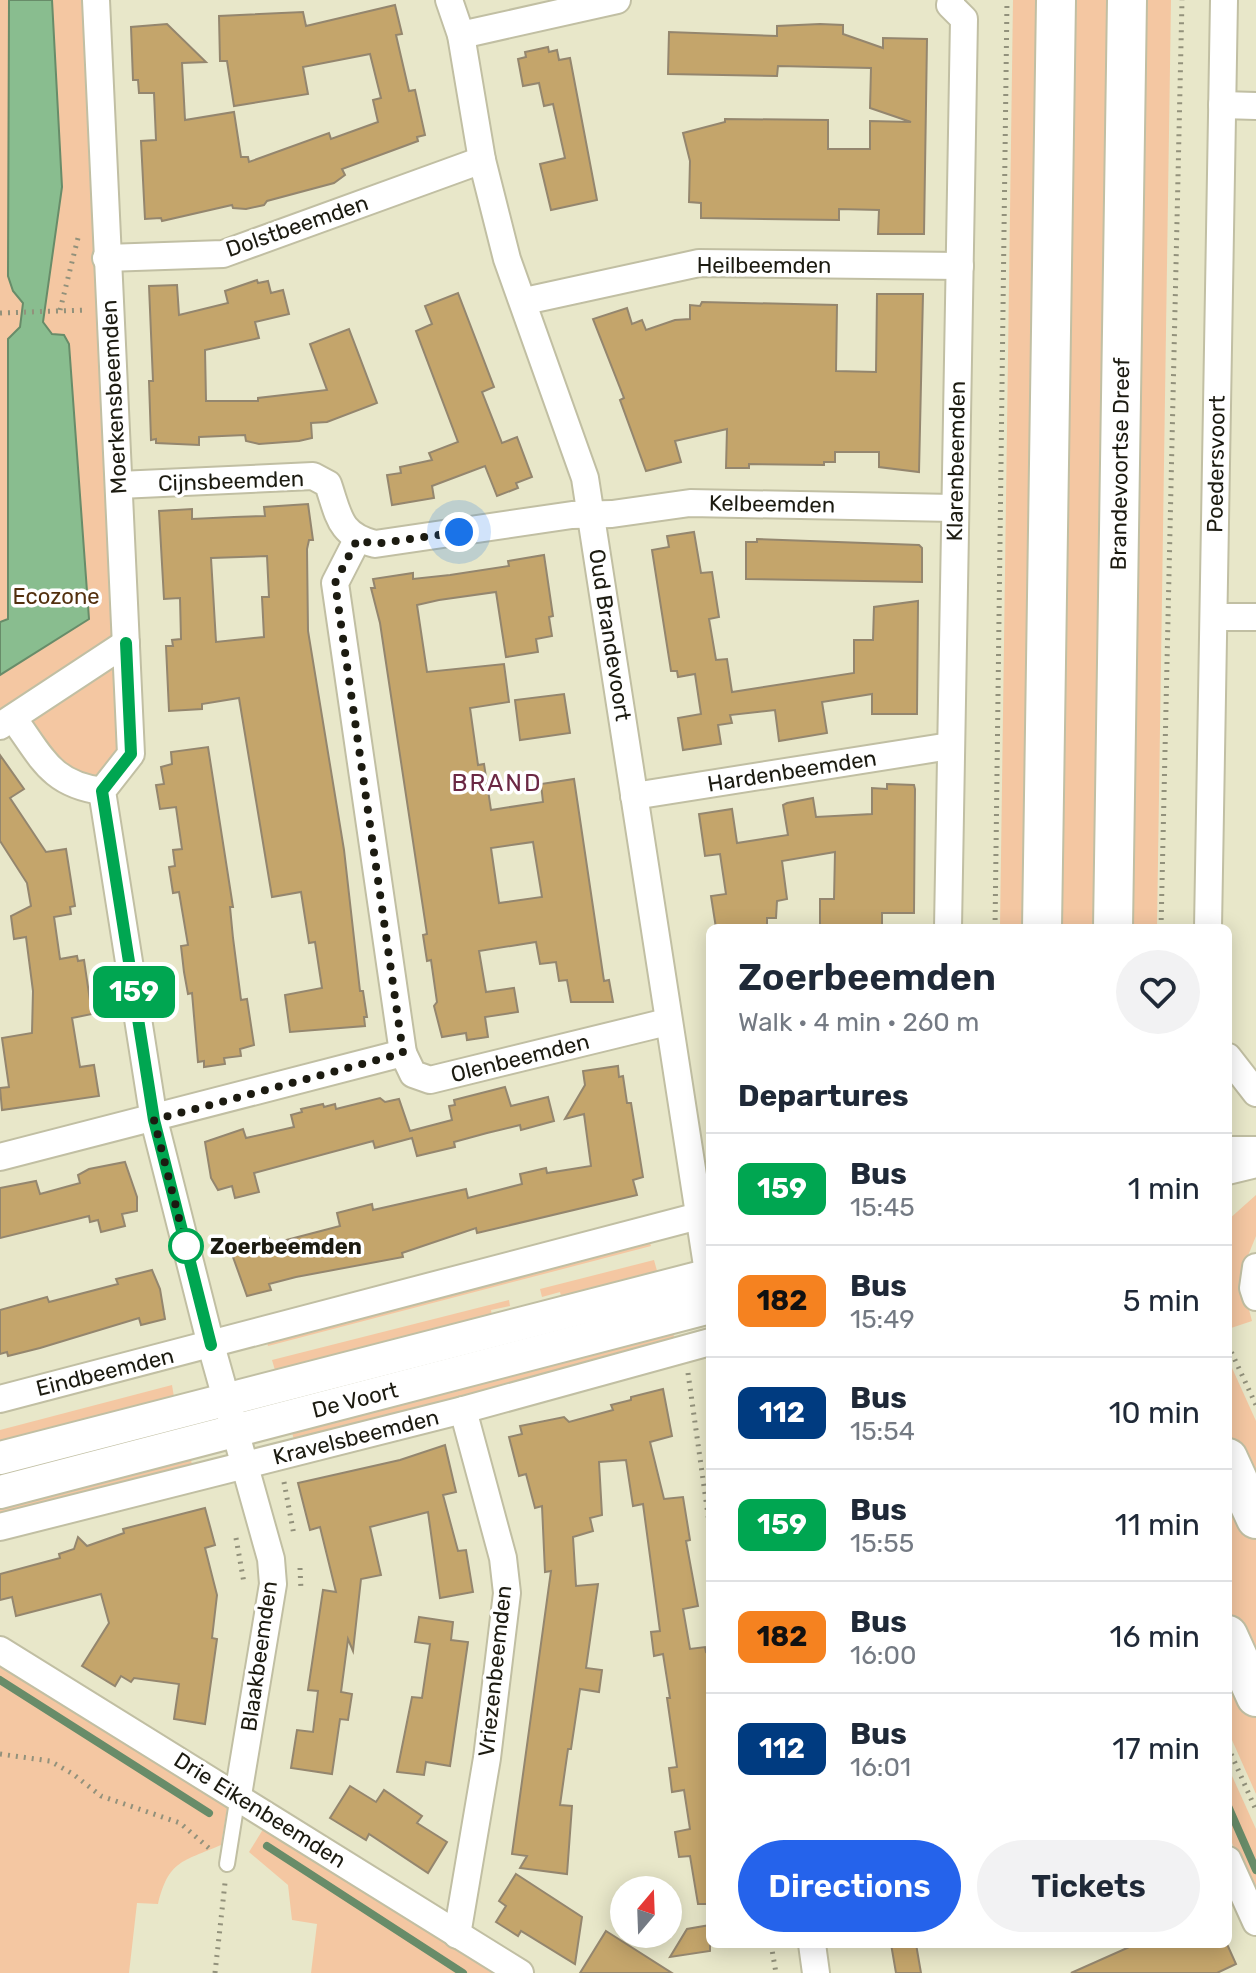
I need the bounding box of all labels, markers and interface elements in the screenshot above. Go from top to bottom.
street label: Dolstbeemden [222,189,372,263]
street label: Heilbeemden [697,252,831,279]
street label: Moerkensbeemden [95,299,133,495]
street label: Brandevoortse Dreef [1105,357,1135,571]
street label: Klarenbeemden [941,381,971,541]
street label: Poedersvoort [1201,395,1231,533]
street label: Cijnsbeemden [157,465,305,497]
street label: Kelbeemden [709,489,835,519]
your location [439,512,479,552]
street label: Oud Brandevoort [583,547,637,723]
park label: Ecozone [12,583,100,610]
street label: Hardenbeemden [706,744,878,798]
district label: BRAND [451,769,543,797]
button: heart [1116,950,1200,1034]
text: Zoerbeemden [738,954,996,1000]
line badge: 159 [88,966,180,1018]
text: 159 [109,975,159,1008]
text: Walk · 4 min · 260 m [738,1007,979,1038]
street label: Olenbeemden [448,1028,592,1088]
text: Departures [738,1078,909,1114]
text: Bus [850,1156,907,1192]
text: 1 min [1128,1171,1200,1207]
text: 159 [757,1172,807,1205]
text: 15:45 [850,1192,915,1223]
marker: Zoerbeemden [169,1229,203,1263]
place label: Zoerbeemden [210,1233,362,1260]
text: Bus [850,1268,907,1304]
text: 5 min [1123,1283,1200,1319]
text: 182 [756,1284,808,1317]
text: 15:49 [850,1304,915,1335]
street label: Eindbeemden [33,1342,177,1402]
street label: De Voort [309,1376,401,1424]
text: Bus [850,1380,907,1416]
text: 10 min [1109,1395,1200,1431]
text: 112 [759,1396,805,1429]
street label: Kravelsbeemden [270,1403,442,1471]
text: 15:54 [850,1416,915,1447]
text: Bus [850,1492,907,1528]
text: 11 min [1115,1507,1200,1543]
text: 159 [757,1508,807,1541]
text: 15:55 [850,1528,914,1559]
street label: Blaakbeemden [235,1579,283,1733]
street label: Vriezenbeemden [473,1584,517,1758]
text: Bus [850,1604,907,1640]
text: 16 min [1110,1619,1200,1655]
text: 182 [756,1620,808,1653]
text: 16:00 [850,1640,916,1671]
text: Bus [850,1716,907,1752]
text: 17 min [1112,1731,1200,1767]
text: 112 [759,1732,805,1765]
street label: Drie Eikenbeemden [169,1746,351,1874]
text: 16:01 [850,1752,911,1783]
button: Directions [738,1840,961,1932]
button: Tickets [977,1840,1200,1932]
north arrow [610,1876,682,1948]
map controls [610,1876,682,1948]

